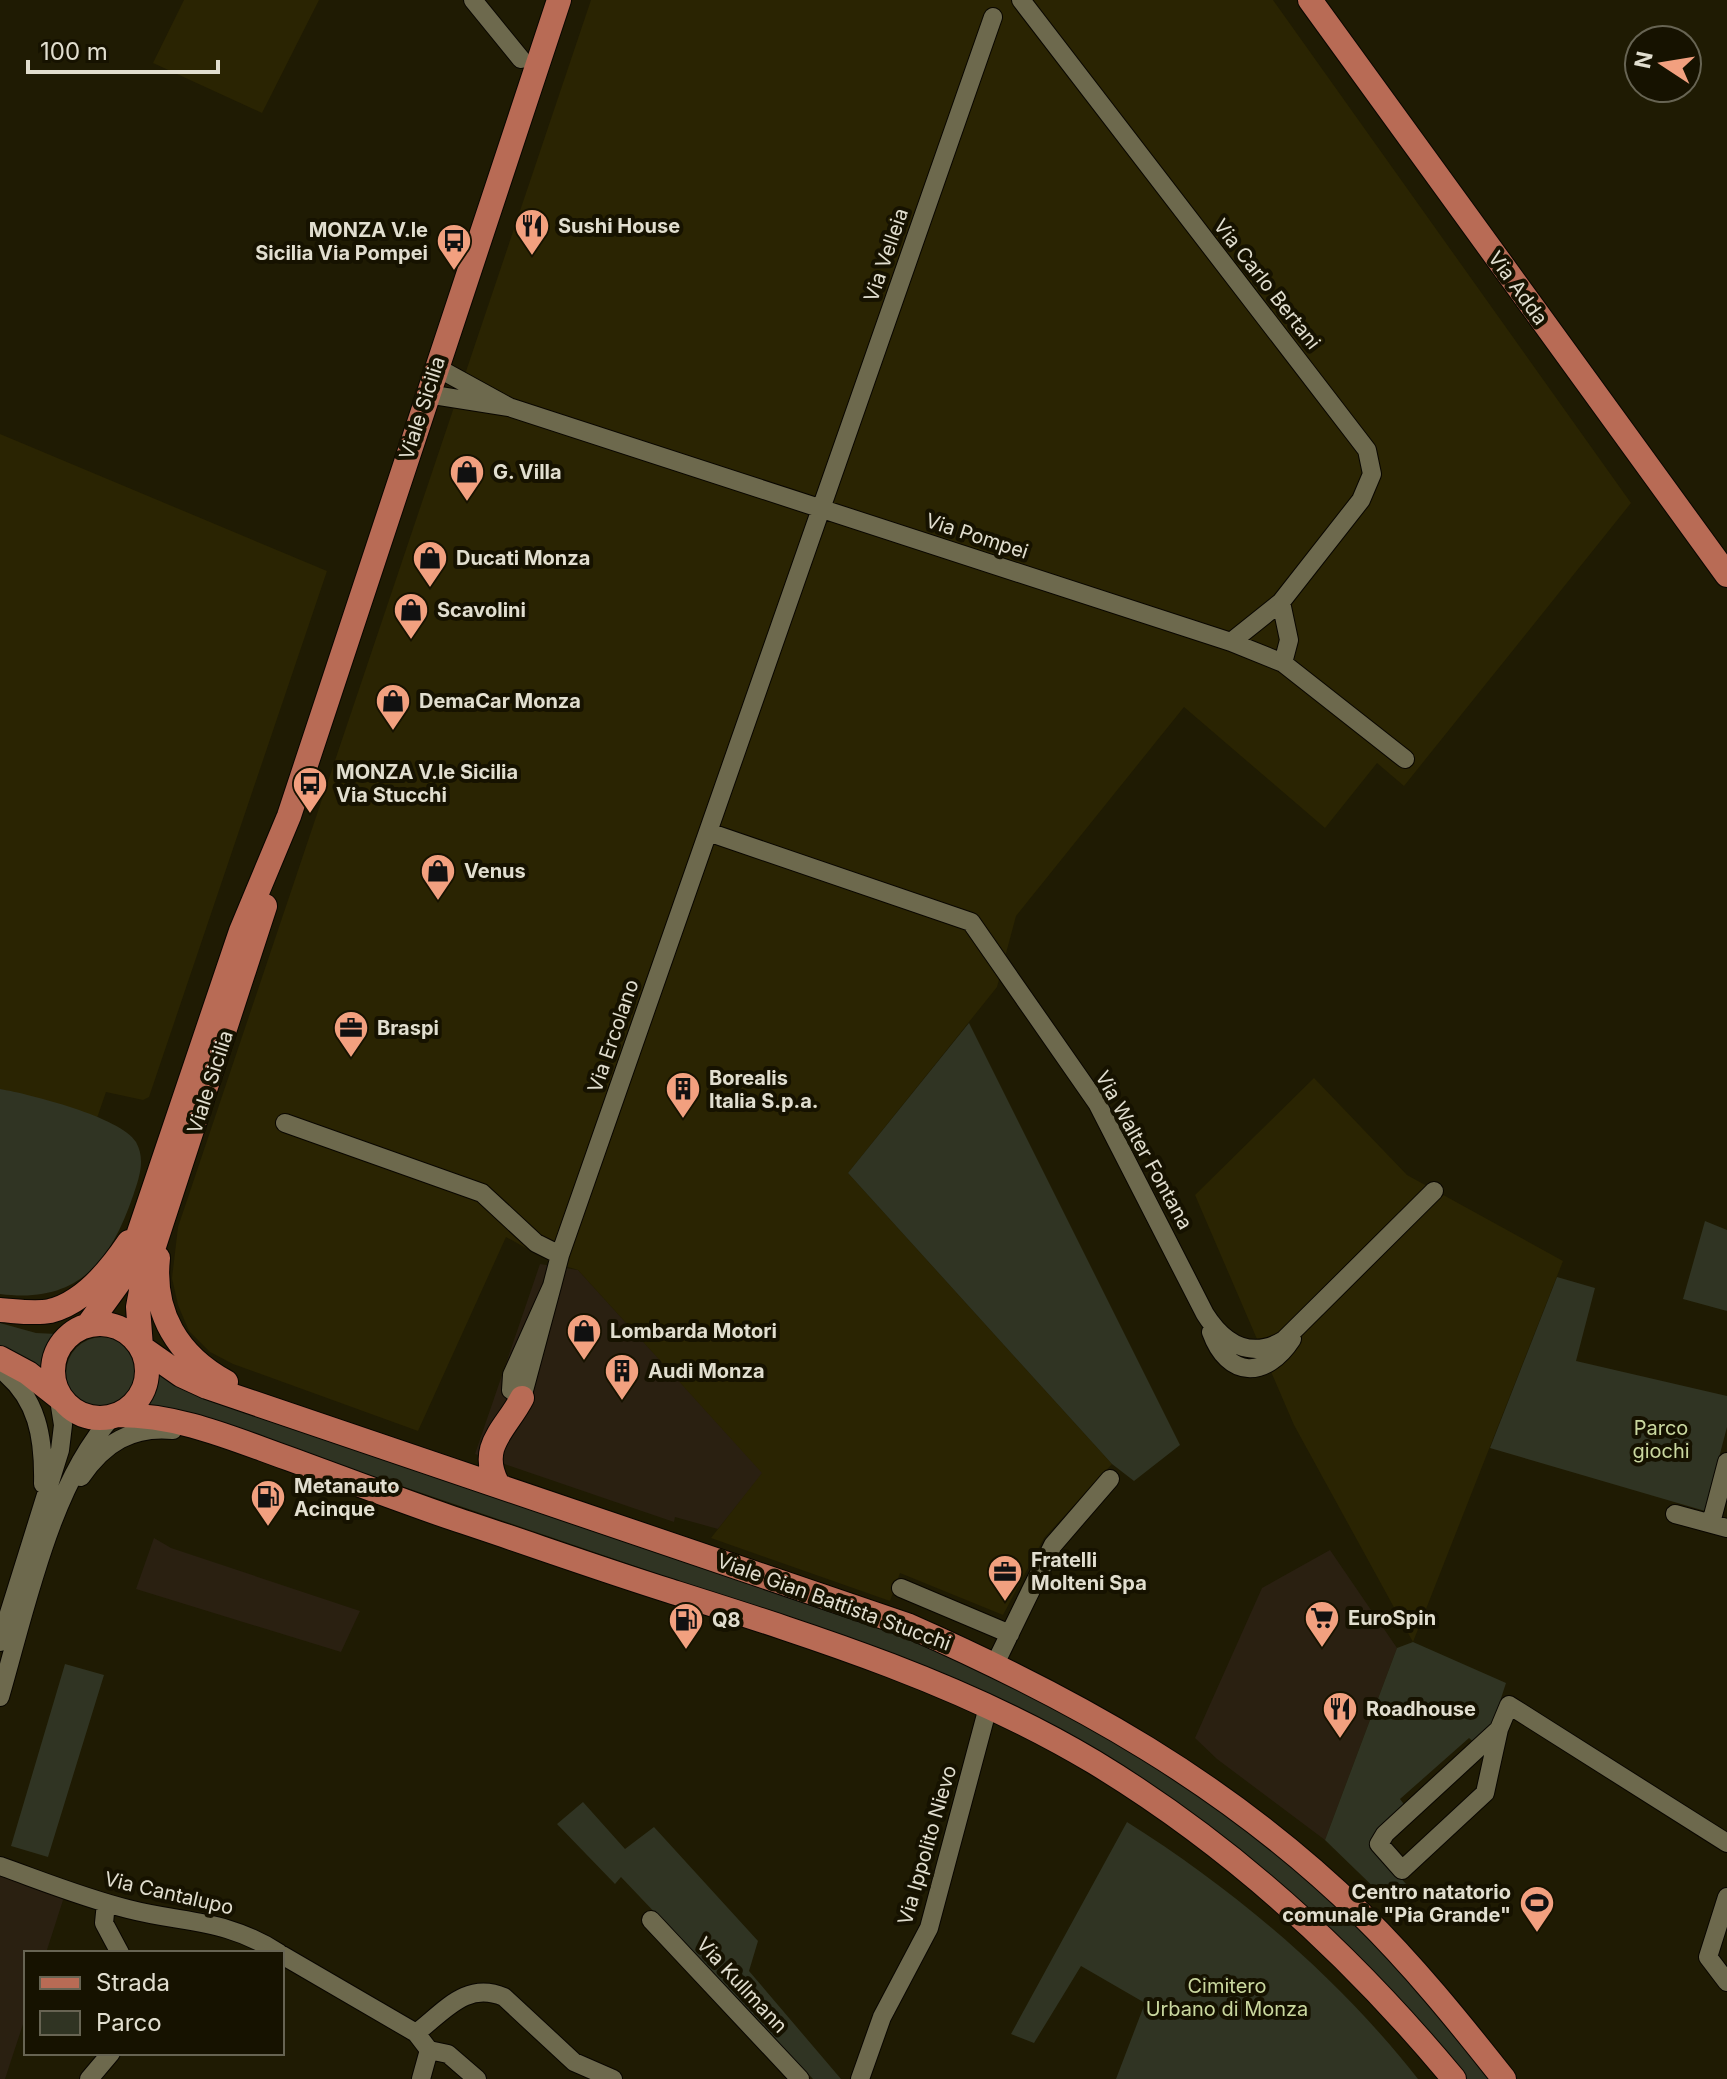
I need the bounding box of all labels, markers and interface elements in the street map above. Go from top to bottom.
scale bar [28,24,218,74]
north arrow [1623,24,1703,104]
text: 100 m [40,37,108,66]
text: N [1629,49,1658,71]
street label: Via Velleia [859,205,913,305]
restaurant icon: Sushi House [513,207,551,257]
place label: Sushi House [558,214,680,238]
street label: Via Carlo Bertani [1209,214,1325,354]
place label: MONZA V.le Sicilia Via Pompei [255,218,428,265]
bus stop icon: MONZA V.le Sicilia Via Pompei [435,222,473,272]
street label: Via Adda [1483,247,1553,329]
street label: Viale Sicilia [394,353,450,463]
shop icon: G. Villa [448,453,486,503]
place label: G. Villa [493,460,562,484]
street label: Via Pompei [923,508,1031,564]
shop icon: Ducati Monza [411,539,449,589]
place label: Ducati Monza [456,546,590,570]
shop icon: Scavolini [392,591,430,641]
place label: Scavolini [437,598,526,622]
shop icon: DemaCar Monza [374,682,412,732]
place label: DemaCar Monza [419,689,581,713]
place label: MONZA V.le Sicilia Via Stucchi [336,760,518,807]
bus stop icon: MONZA V.le Sicilia Via Stucchi [291,765,329,815]
shop icon: Venus [419,852,457,902]
place label: Venus [464,859,526,883]
street label: Via Ercolano [582,976,644,1096]
office icon: Braspi [332,1009,370,1059]
place label: Braspi [377,1016,439,1040]
street label: Viale Sicilia [182,1027,238,1137]
place label: Borealis Italia S.p.a. [709,1066,818,1113]
street label: Via Walter Fontana [1090,1067,1198,1233]
building icon: Borealis Italia S.p.a. [664,1070,702,1120]
shop icon: Lombarda Motori [565,1312,603,1362]
place label: Lombarda Motori [610,1319,777,1343]
building icon: Audi Monza [603,1352,641,1402]
place label: Audi Monza [648,1359,765,1383]
park label: Parco giochi [1632,1416,1690,1463]
place label: Metanauto Acinque [294,1474,400,1521]
fuel station icon: Metanauto Acinque [249,1478,287,1528]
street label: Viale Gian Battista Stucchi [714,1548,954,1656]
place label: Fratelli Molteni Spa [1031,1548,1147,1595]
office icon: Fratelli Molteni Spa [986,1553,1024,1603]
supermarket icon: EuroSpin [1303,1599,1341,1649]
fuel station icon: Q8 [667,1601,705,1651]
place label: EuroSpin [1348,1606,1436,1630]
place label: Q8 [712,1608,741,1632]
restaurant icon: Roadhouse [1321,1690,1359,1740]
place label: Roadhouse [1366,1697,1476,1721]
street label: Via Ippolito Nievo [893,1762,961,1928]
street label: Via Cantalupo [102,1866,236,1920]
place label: Centro natatorio comunale "Pia Grande" [1282,1880,1511,1927]
sports icon: Centro natatorio comunale "Pia Grande" [1518,1884,1556,1934]
street label: Via Kullmann [692,1932,792,2038]
legend [24,1951,284,2055]
text: Strada [96,1968,170,1997]
park label: Cimitero Urbano di Monza [1146,1974,1308,2021]
text: Parco [96,2008,162,2037]

